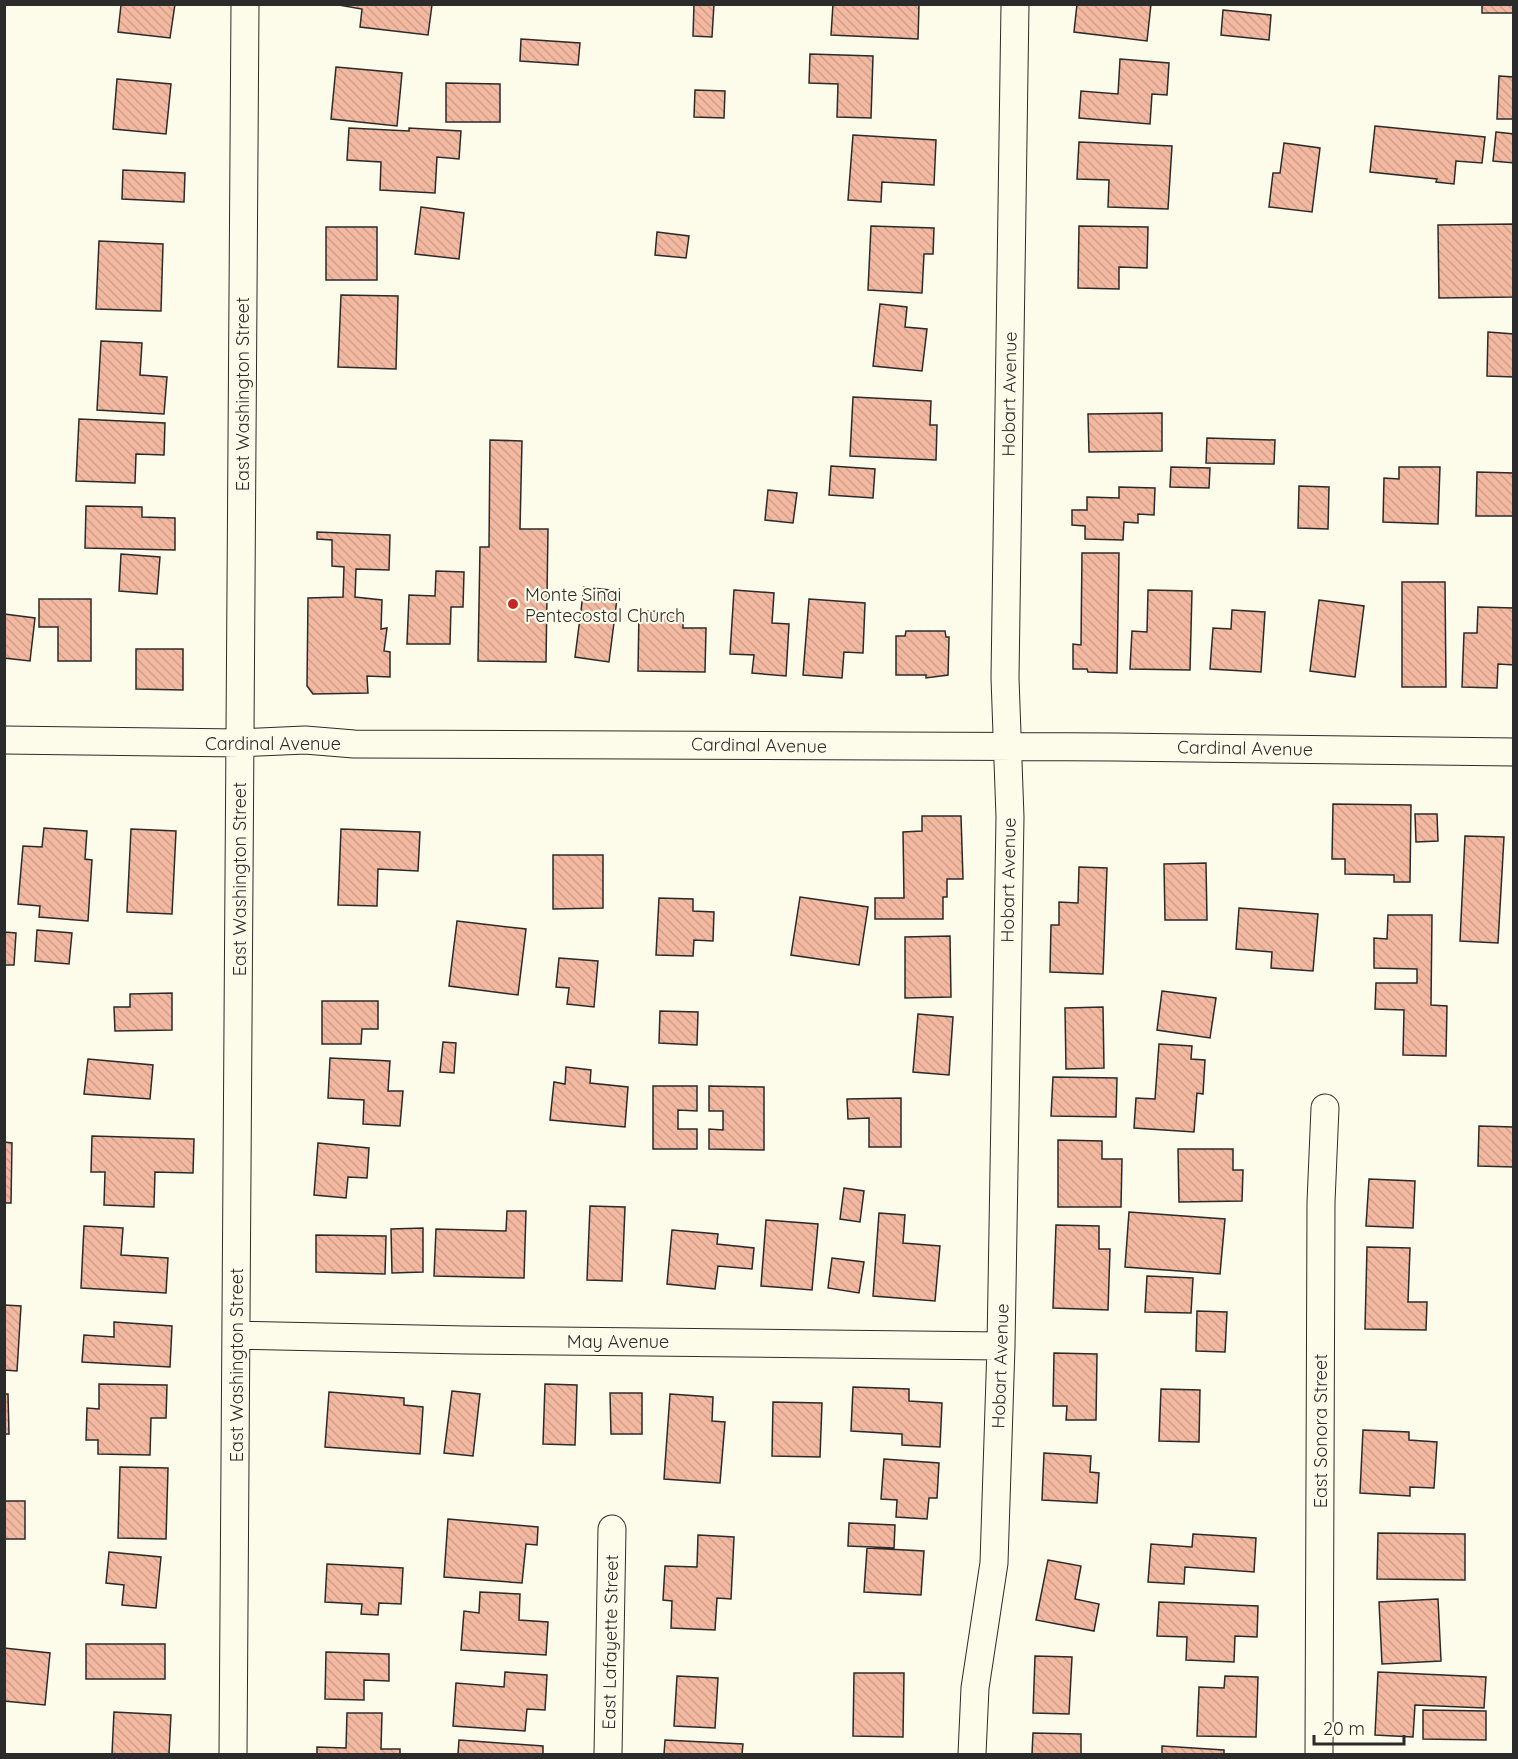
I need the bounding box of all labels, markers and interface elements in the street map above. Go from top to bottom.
street label: East Washington Street [231,297,254,491]
street label: Hobart Avenue [996,331,1022,457]
place label: Monte Sinai Pentecostal Church [525,583,685,627]
marker: Monte Sinai Pentecostal Church [506,597,520,611]
street label: Cardinal Avenue [205,732,341,755]
street label: Cardinal Avenue [691,732,827,758]
street label: Cardinal Avenue [1177,735,1313,761]
street label: East Washington Street [228,782,251,976]
street label: Hobart Avenue [995,817,1021,943]
street label: East Washington Street [225,1268,248,1462]
street label: Hobart Avenue [986,1303,1014,1429]
street label: May Avenue [567,1330,669,1353]
street label: East Sonora Street [1309,1354,1332,1508]
street label: East Lafayette Street [597,1554,623,1730]
scale bar [1314,1708,1404,1746]
text: 20 m [1323,1717,1365,1740]

